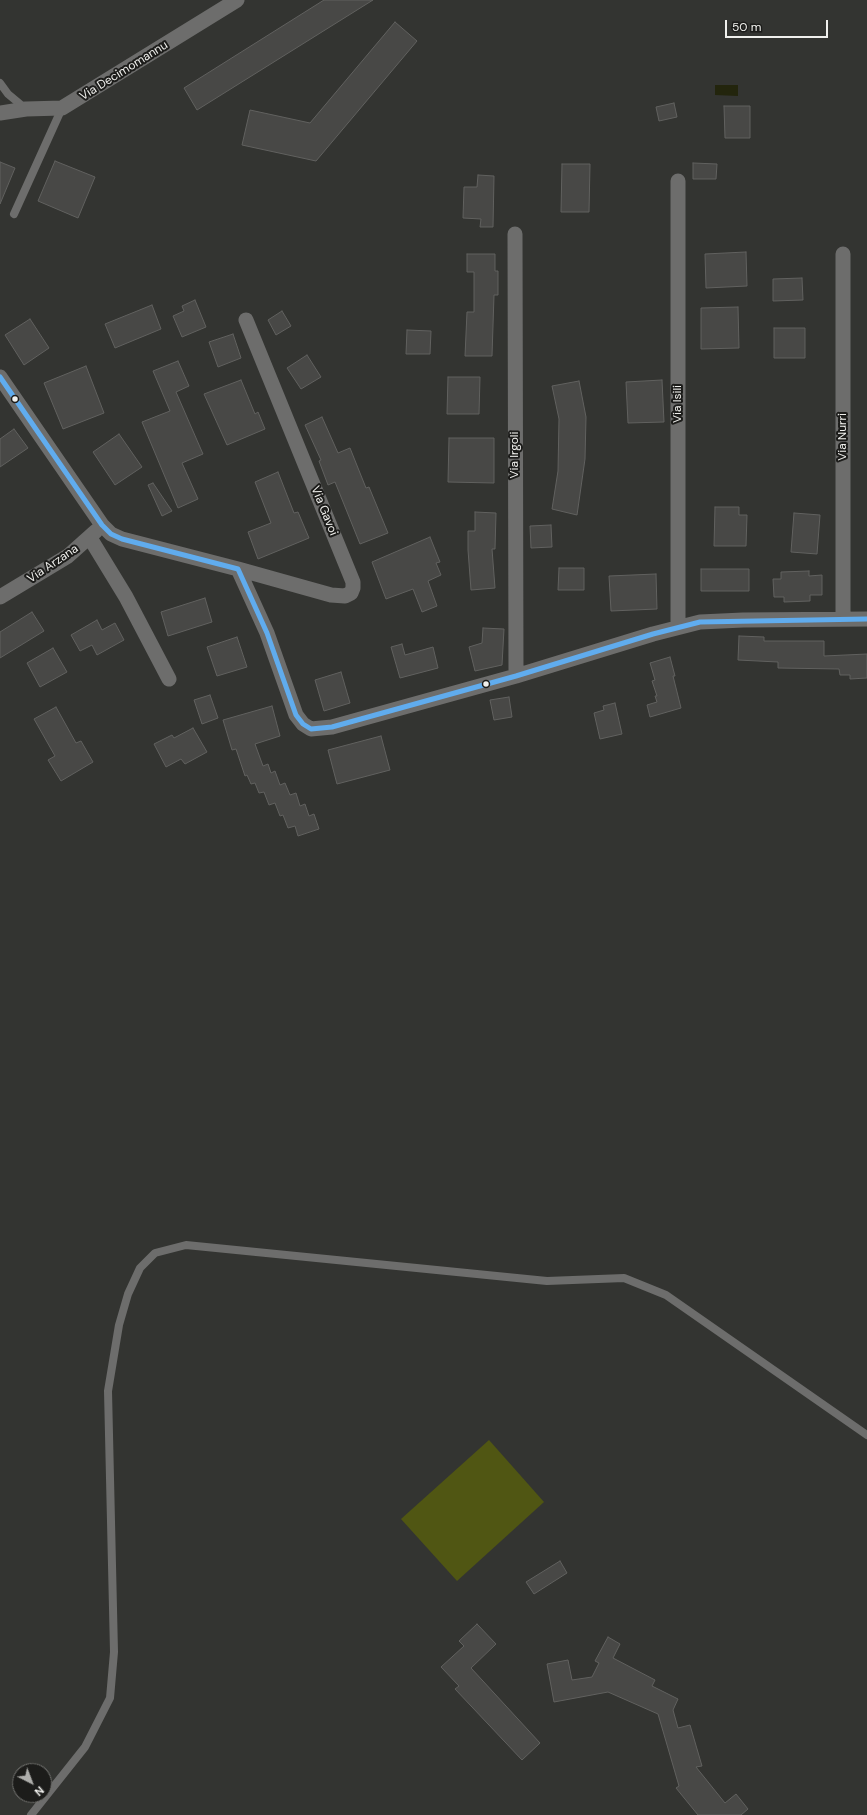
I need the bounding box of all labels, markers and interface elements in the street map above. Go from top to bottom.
scale bar [727,12,830,38]
text: 50 m [732,19,761,35]
street label: Via Decimomannu [77,38,171,104]
street label: Via Isili [671,385,685,423]
unlabelled marker [10,394,20,404]
street label: Via Nurri [836,413,850,461]
street label: Via Irgoli [508,432,522,478]
street label: Via Gavoi [308,484,340,538]
street label: Via Arzana [25,542,81,586]
unlabelled marker [481,679,491,689]
north arrow [12,1763,52,1803]
text: N [32,1783,47,1799]

